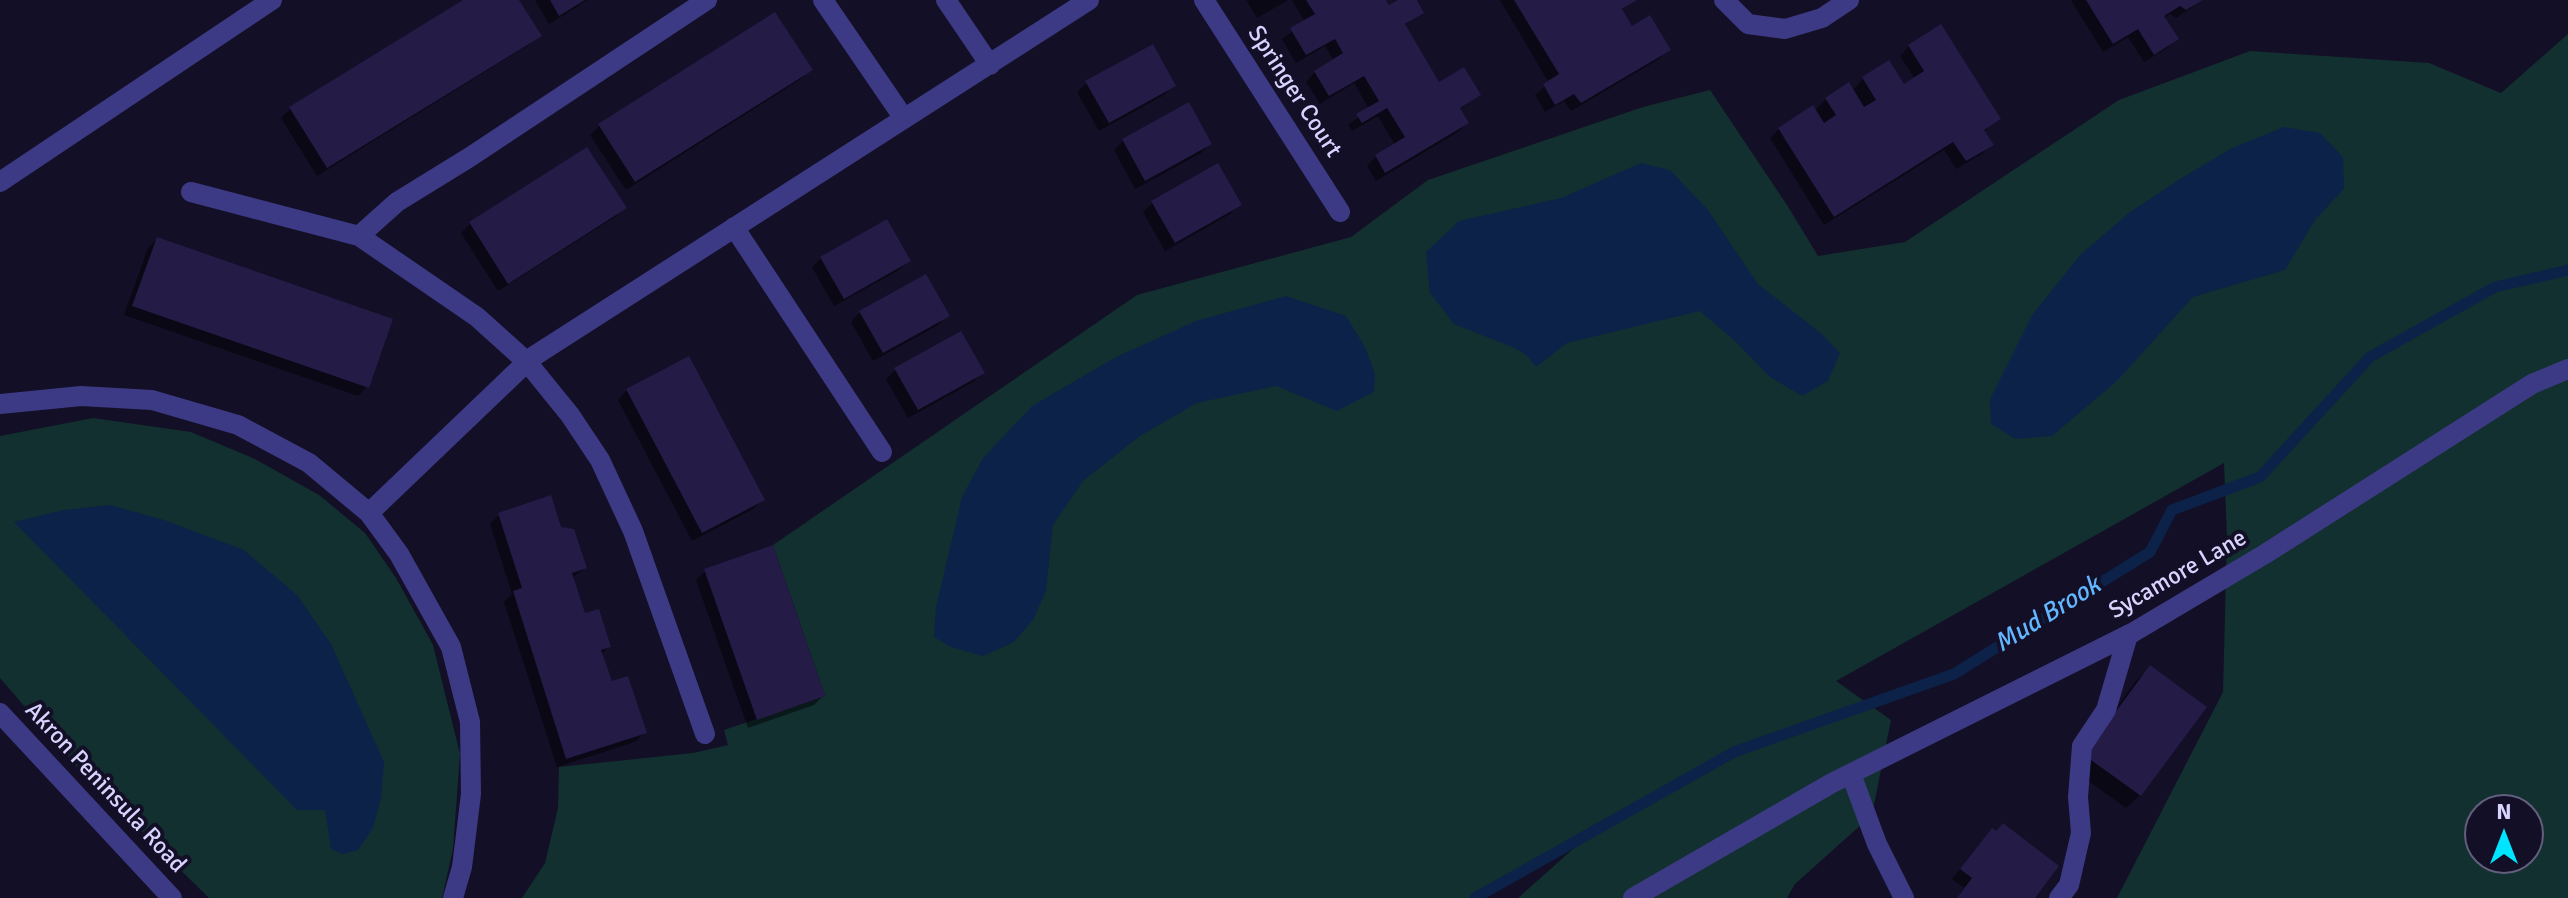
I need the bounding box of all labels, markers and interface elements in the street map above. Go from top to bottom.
street label: Springer Court [1241,21,1347,163]
street label: Sycamore Lane [2104,524,2252,626]
water label: Mud Brook [1989,570,2107,660]
street label: Akron Peninsula Road [18,697,192,879]
north arrow [2464,794,2544,874]
text: N [2496,798,2512,825]

